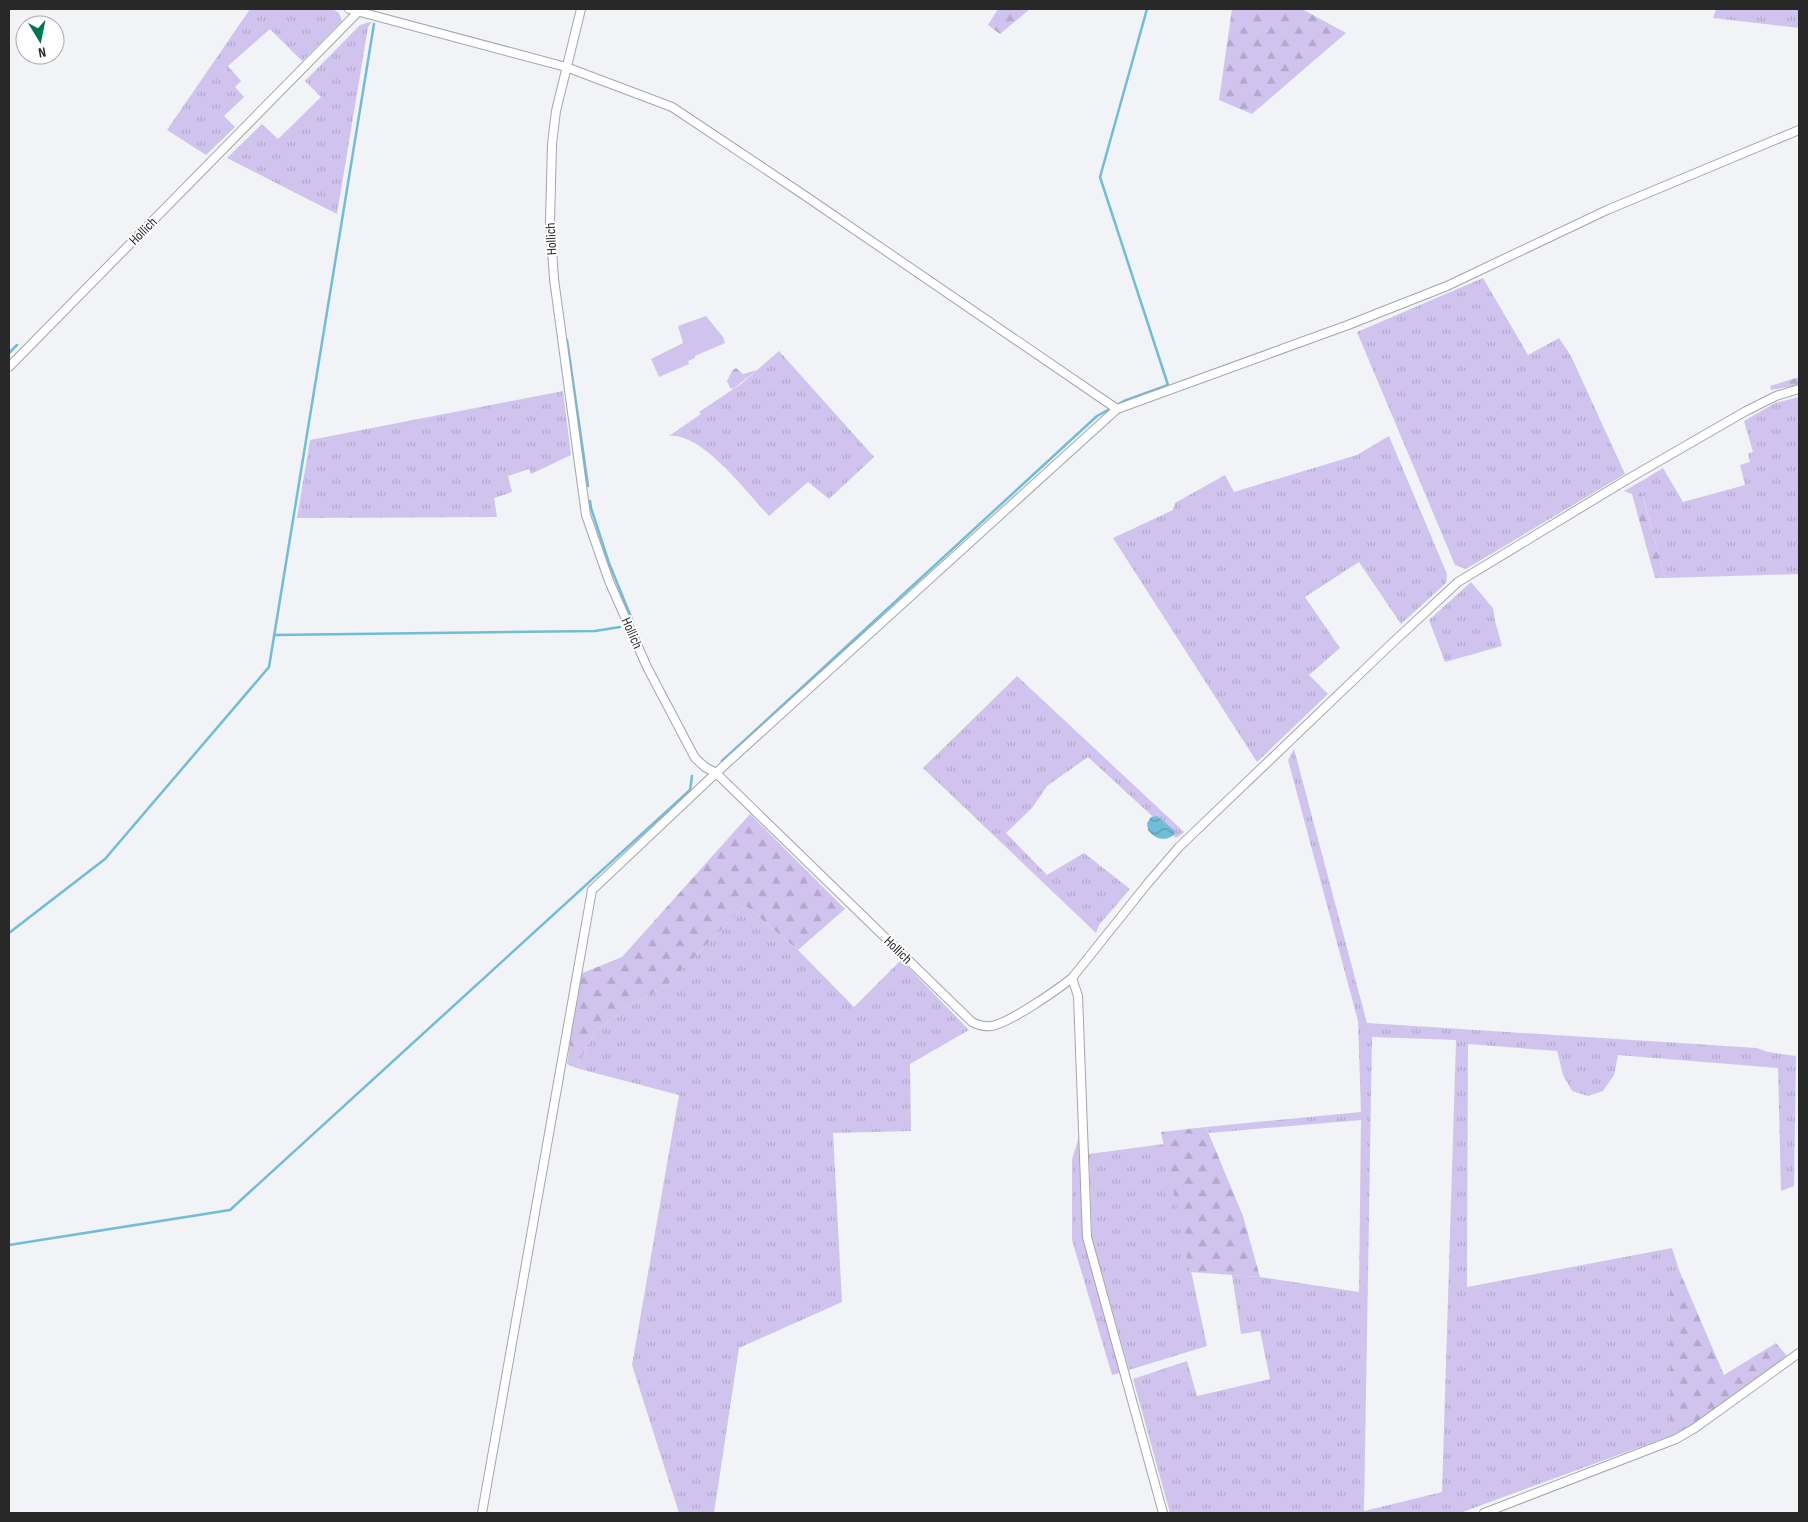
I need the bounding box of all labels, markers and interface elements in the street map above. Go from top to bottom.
north arrow [15,15,65,65]
text: N [37,43,47,61]
street label: Hollich [125,213,161,249]
street label: Hollich [542,222,560,256]
street label: Hollich [618,615,646,651]
street label: Hollich [880,933,916,967]

